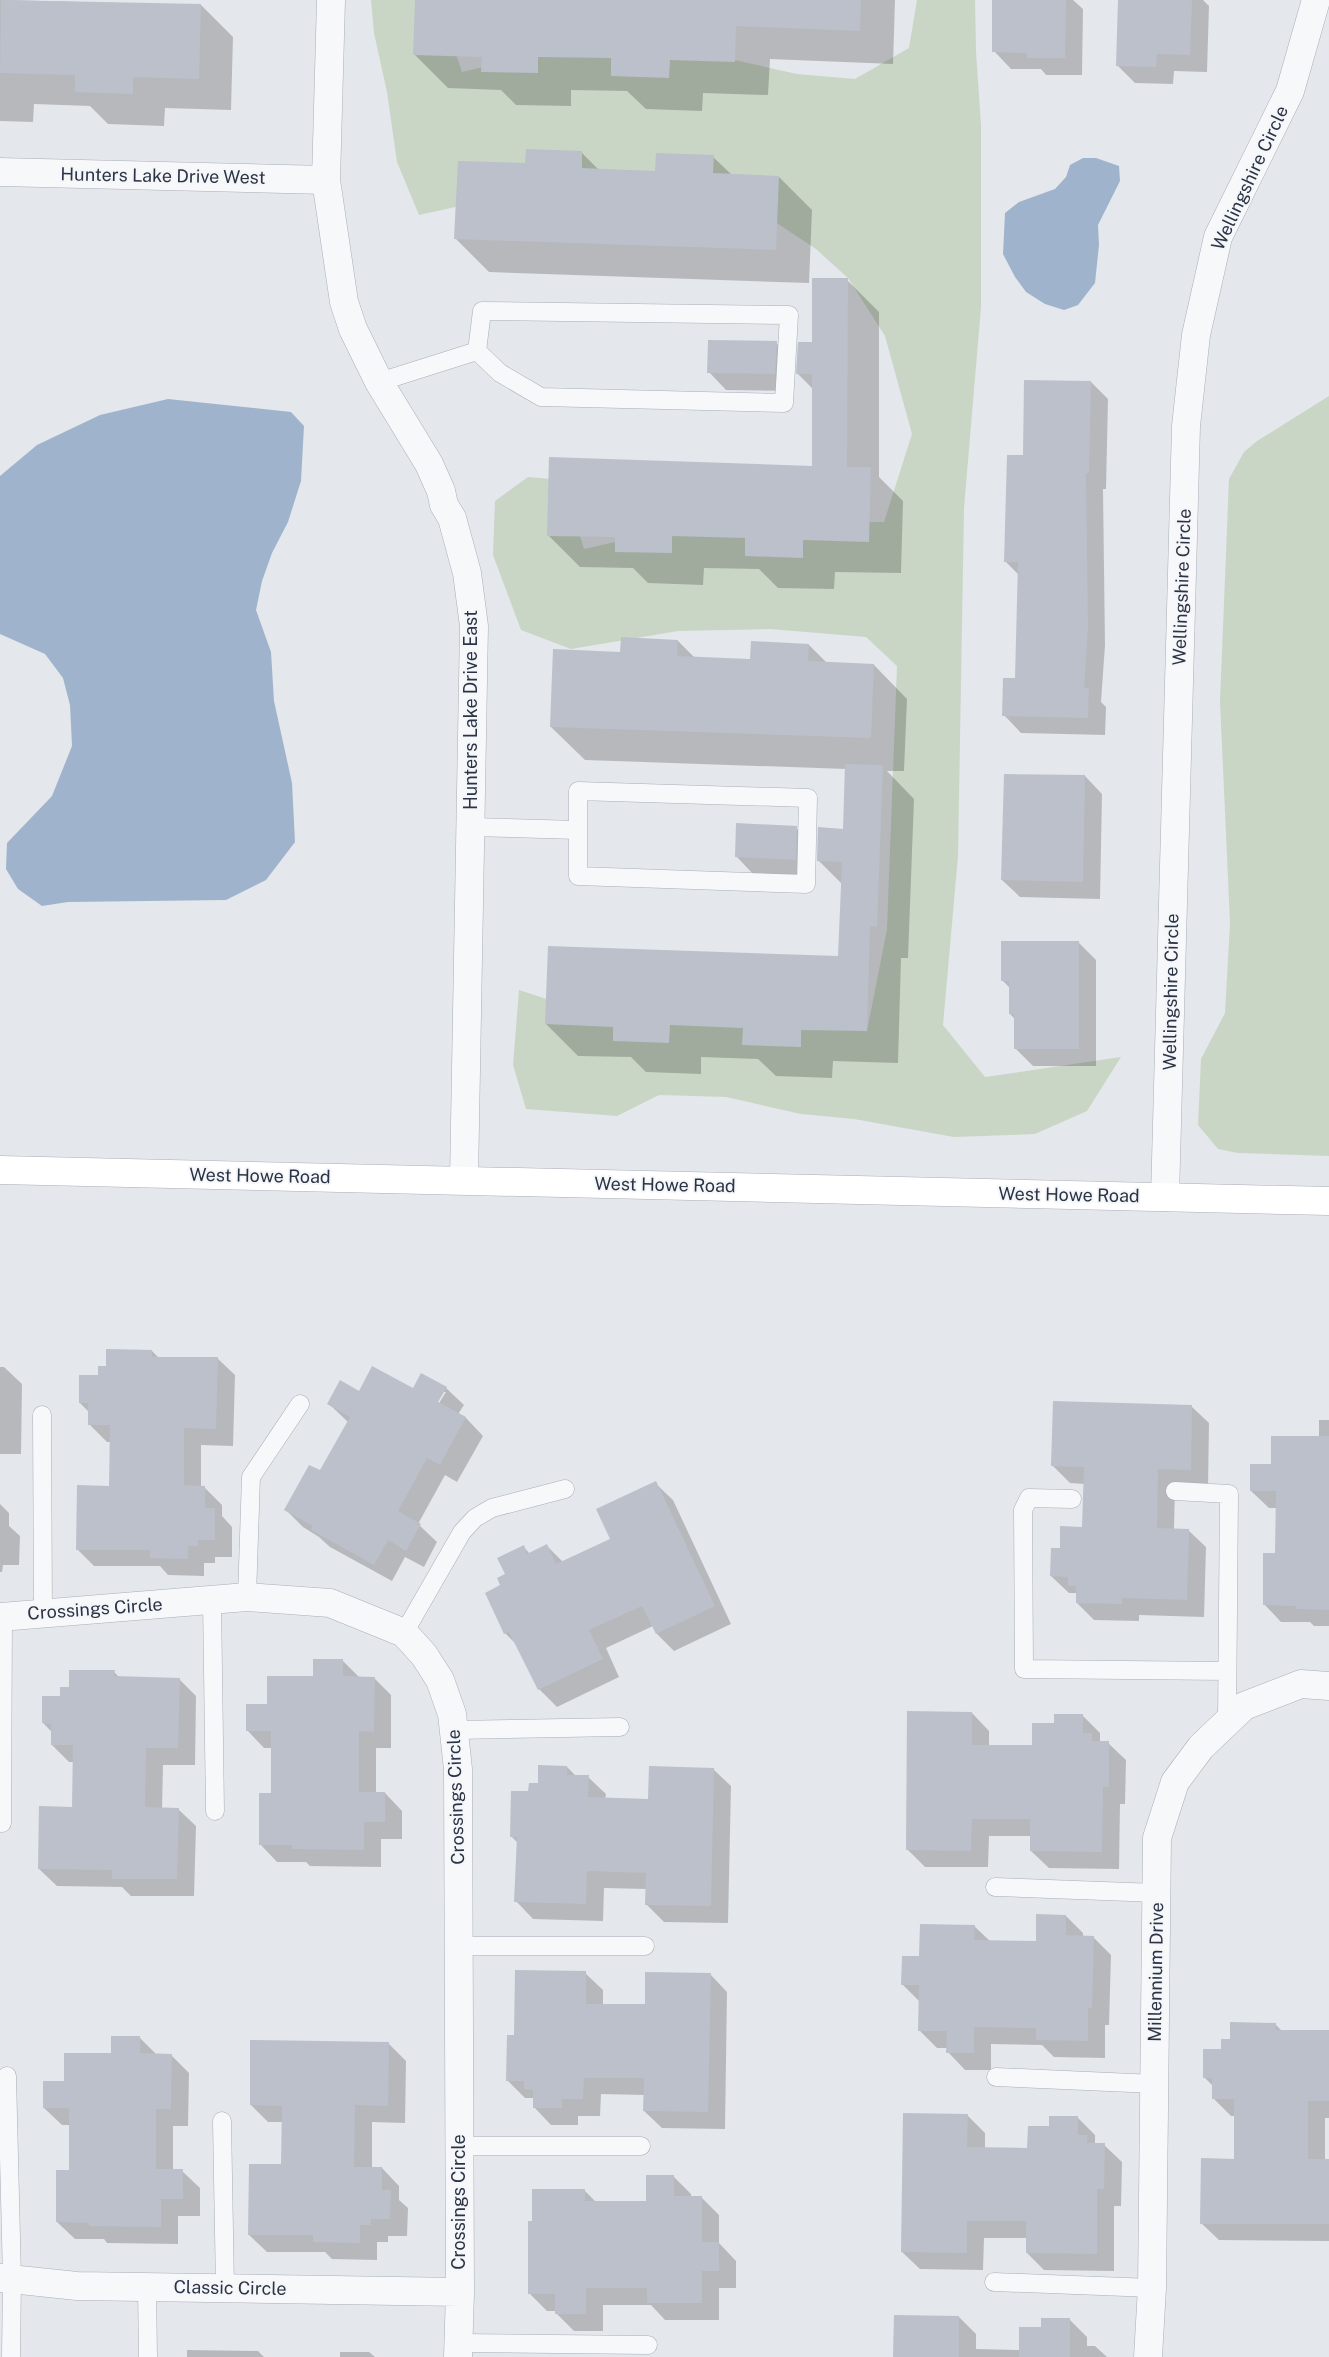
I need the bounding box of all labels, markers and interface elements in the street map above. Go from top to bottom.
street label: Wellingshire Circle [1207,102,1292,253]
street label: Hunters Lake Drive West [60,163,266,188]
street label: Wellingshire Circle [1168,508,1195,666]
street label: Hunters Lake Drive East [460,610,481,810]
street label: Wellingshire Circle [1159,913,1182,1071]
street label: West Howe Road [189,1164,331,1187]
street label: West Howe Road [594,1173,736,1196]
street label: West Howe Road [998,1183,1140,1206]
street label: Crossings Circle [27,1593,163,1624]
street label: Crossings Circle [443,1729,468,1865]
street label: Millennium Drive [1144,1902,1167,2042]
street label: Crossings Circle [448,2134,469,2270]
street label: Classic Circle [173,2276,287,2299]

